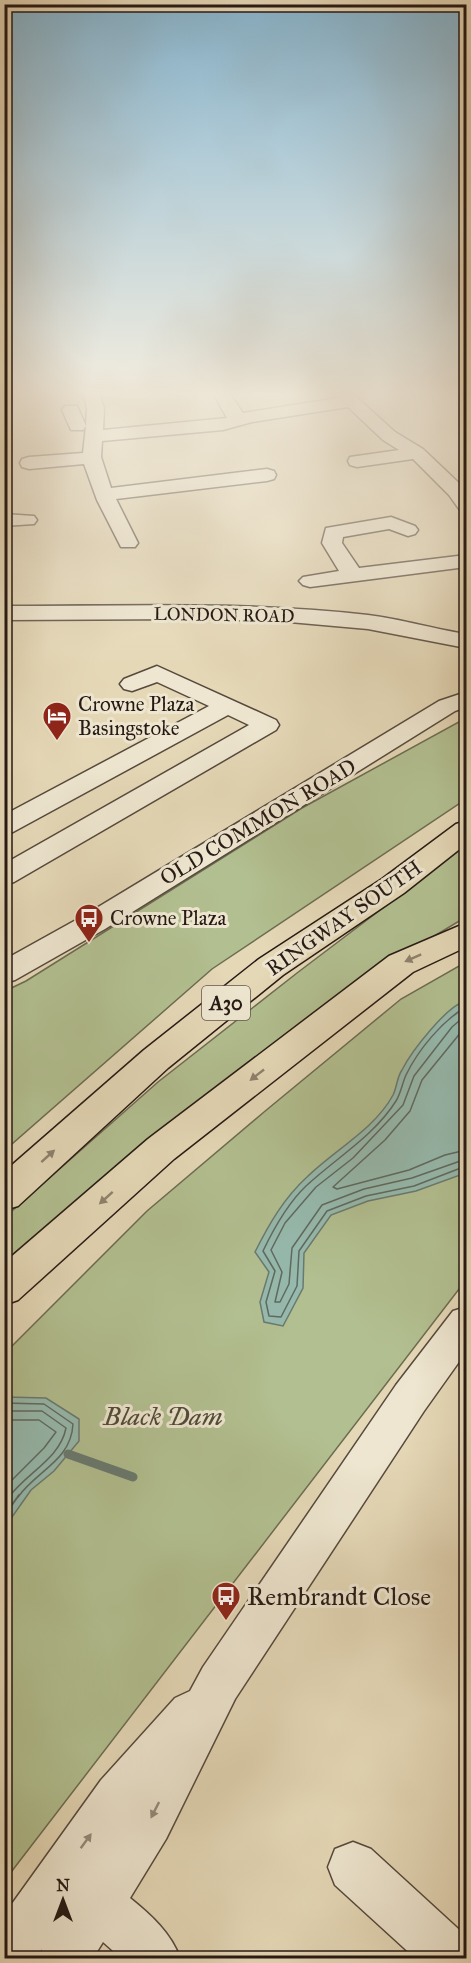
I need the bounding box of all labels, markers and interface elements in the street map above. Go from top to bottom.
street label: LONDON ROAD [153,603,295,627]
place label: Crowne Plaza Basingstoke [78,691,194,741]
hotel icon: Crowne Plaza Basingstoke [41,700,73,742]
street label: OLD COMMON ROAD [155,753,361,891]
street label: RINGWAY SOUTH [261,855,427,981]
bus stop icon: Crowne Plaza [73,902,105,944]
place label: Crowne Plaza [110,905,226,931]
one-way arrow [405,954,422,963]
road number: A30 [202,986,250,1020]
one-way arrow [250,1068,265,1080]
one-way arrow [40,1150,55,1163]
one-way arrow [99,1191,114,1204]
park label: Black Dam [102,1400,223,1432]
bus stop icon: Rembrandt Close [210,1580,242,1622]
place label: Rembrandt Close [247,1580,431,1612]
one-way arrow [150,1801,160,1818]
one-way arrow [80,1834,92,1850]
north arrow [33,1870,93,1930]
text: N [56,1876,70,1895]

